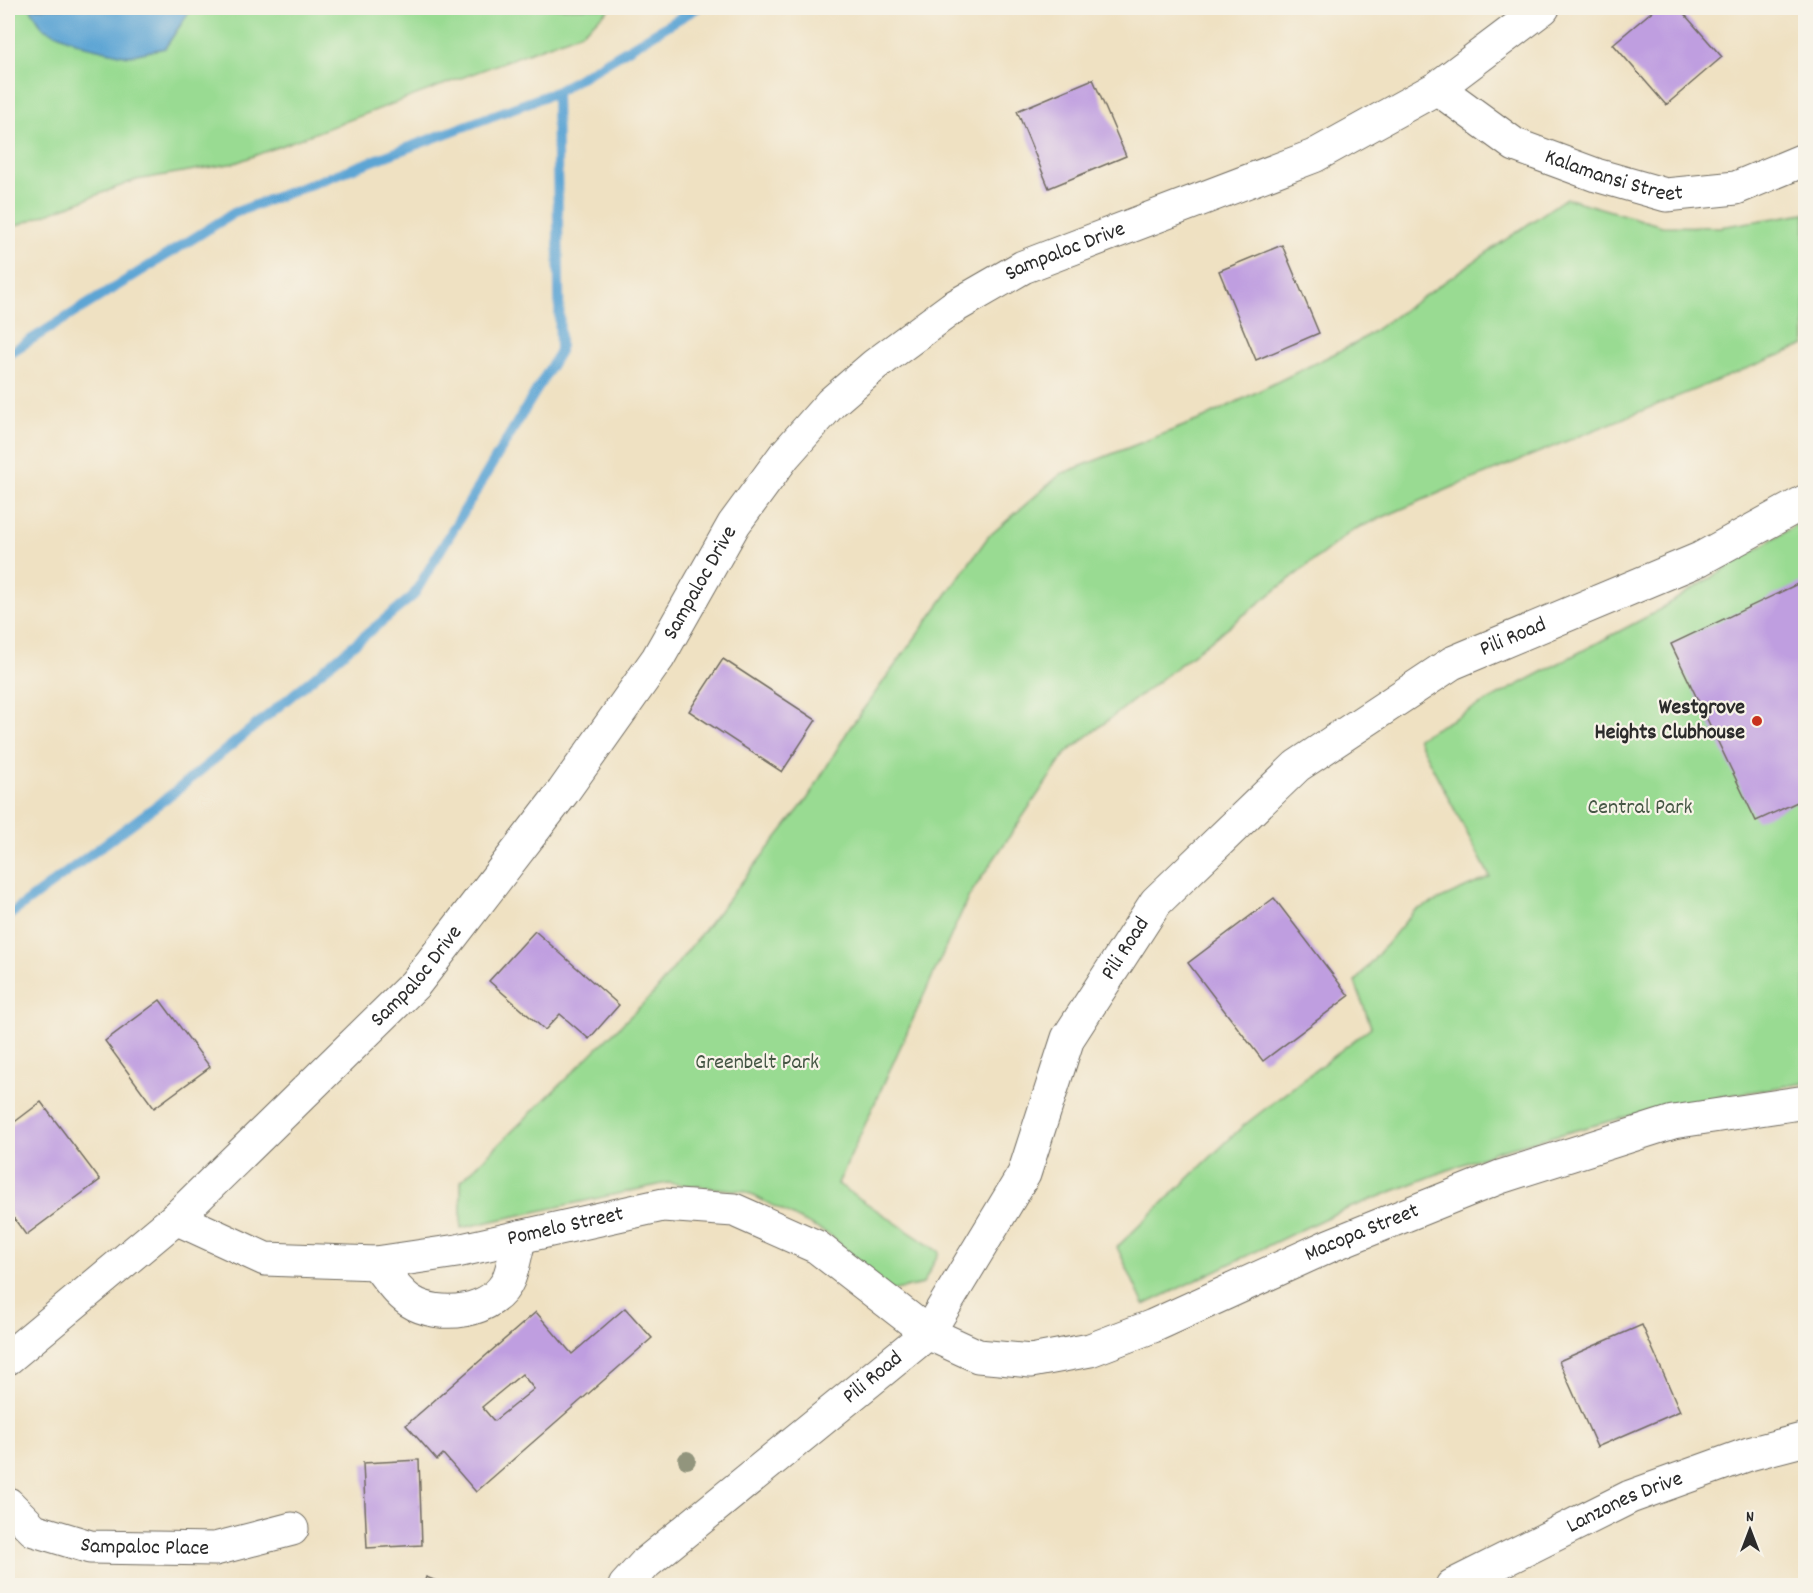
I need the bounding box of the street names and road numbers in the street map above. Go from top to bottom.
street label: Kalamansi Street [1540,142,1684,211]
street label: Sampaloc Drive [999,214,1130,290]
street label: Sampaloc Drive [656,520,745,646]
street label: Pili Road [1475,610,1551,665]
street label: Pili Road [1094,911,1158,986]
street label: Sampaloc Drive [364,919,470,1035]
street label: Macopa Street [1300,1196,1424,1270]
street label: Pomelo Street [504,1199,626,1255]
street label: Pili Road [836,1344,910,1412]
street label: Lanzones Drive [1561,1464,1687,1542]
street label: Sampaloc Place [76,1529,209,1564]

